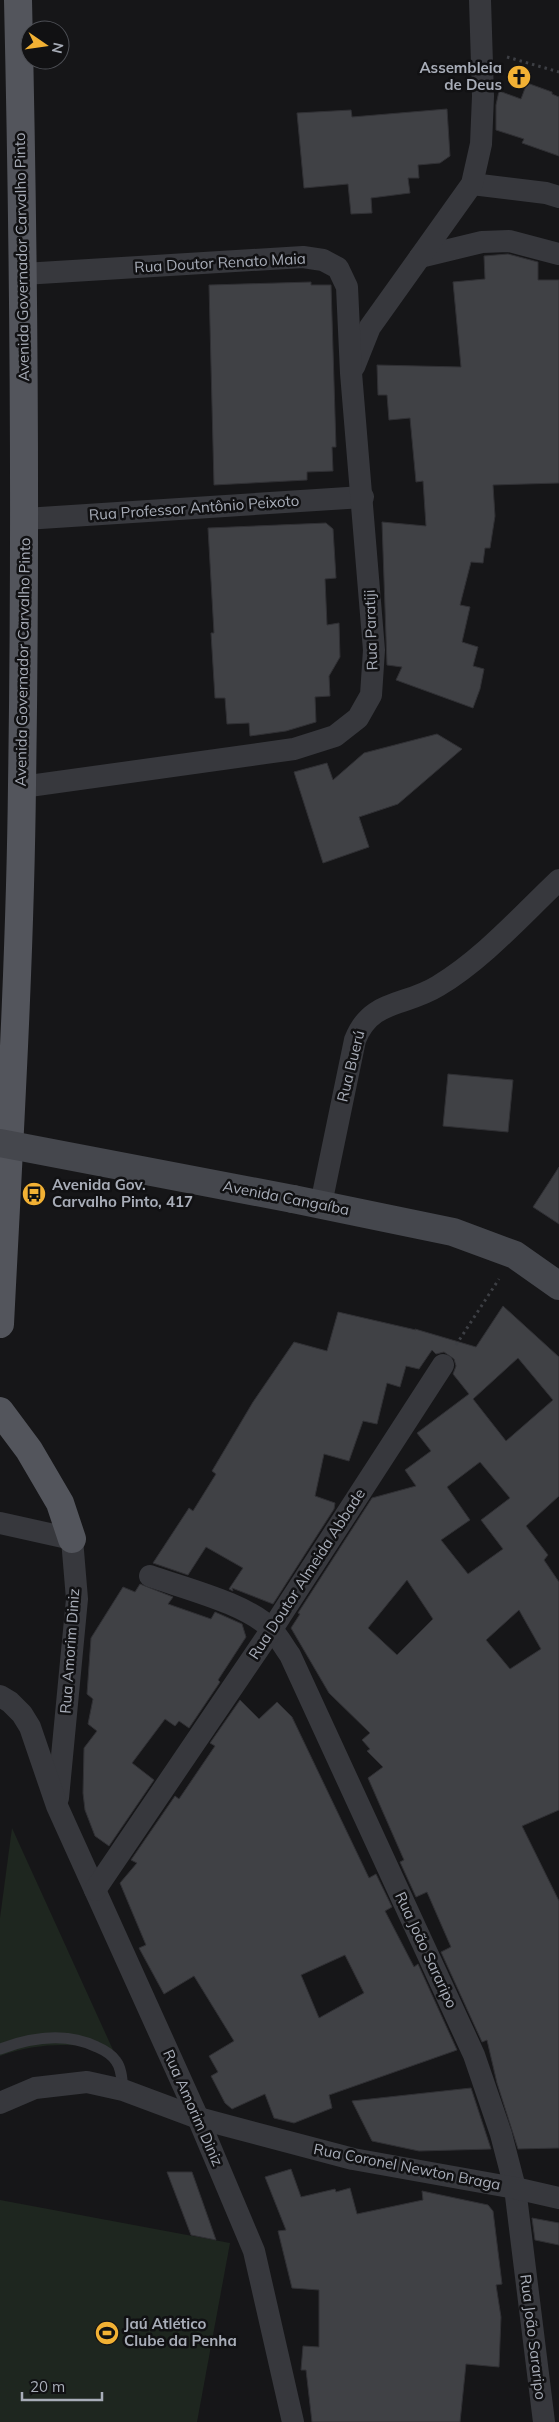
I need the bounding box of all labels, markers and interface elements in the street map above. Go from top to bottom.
north arrow [20,20,70,70]
text: N [48,41,68,55]
place label: Assembleia de Deus [419,58,502,94]
church icon: Assembleia de Deus [506,64,532,90]
street label: Avenida Governador Carvalho Pinto [10,132,33,382]
street label: Rua Doutor Renato Maia [134,249,306,276]
street label: Rua Professor Antônio Peixoto [88,491,300,524]
street label: Avenida Governador Carvalho Pinto [11,537,34,787]
street label: Rua Paratiji [360,589,381,671]
street label: Rua Buerú [332,1028,369,1104]
place label: Avenida Gov. Carvalho Pinto, 417 [52,1175,193,1211]
street label: Avenida Cangaíba [221,1176,351,1219]
bus stop icon: Avenida Gov. Carvalho Pinto, 417 [21,1181,47,1207]
street label: Rua Doutor Almeida Abbade [244,1485,369,1663]
street label: Rua Amorim Diniz [56,1587,83,1714]
street label: Rua João Sararipo [391,1889,462,2011]
street label: Rua Amorim Diniz [159,2047,228,2169]
street label: Rua Coronel Newton Braga [312,2139,502,2194]
street label: Rua João Sararipo [516,2273,551,2401]
place label: Jaú Atlético Clube da Penha [124,2314,237,2350]
sports icon: Jaú Atlético Clube da Penha [94,2320,120,2346]
scale bar [22,2370,102,2402]
text: 20 m [30,2377,65,2396]

